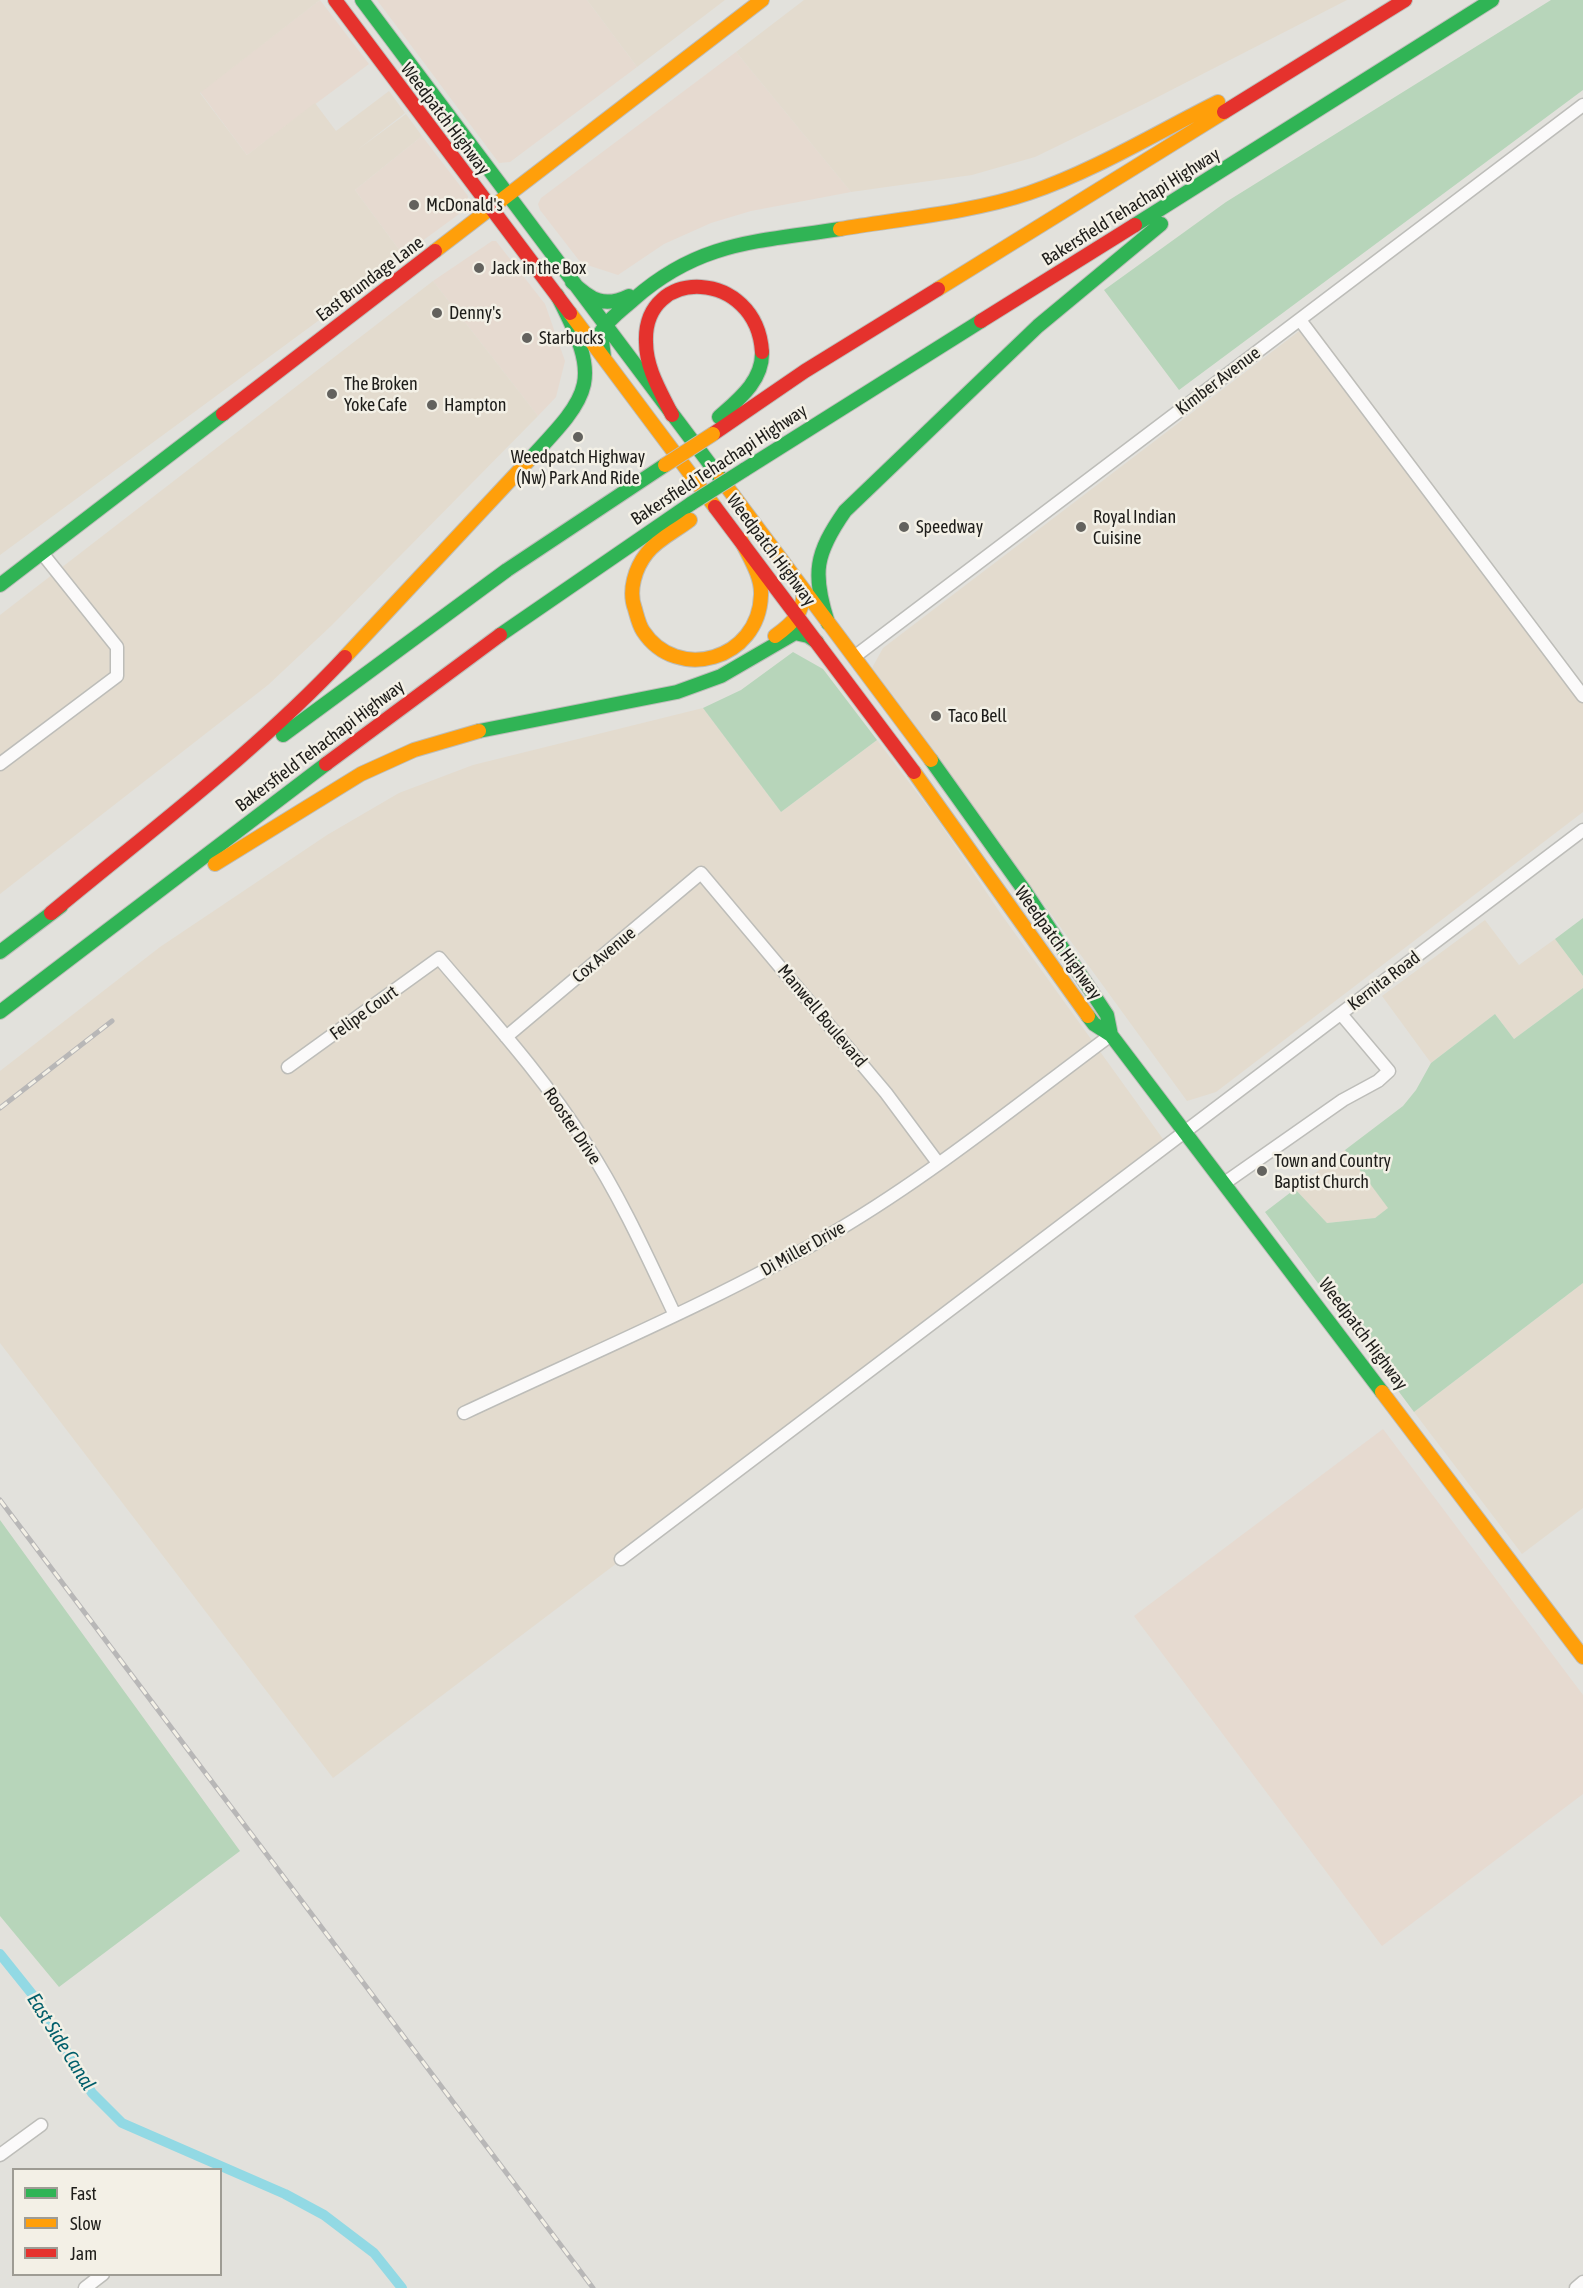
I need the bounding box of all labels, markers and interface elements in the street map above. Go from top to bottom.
street label: Weedpatch Highway [396,59,494,179]
street label: Bakersfield Tehachapi Highway [1038,143,1224,271]
place label: McDonald's [426,194,503,216]
marker: McDonald's [407,198,421,212]
street label: East Brundage Lane [312,232,428,326]
place label: Jack in the Box [491,257,586,279]
marker: Jack in the Box [472,261,486,275]
place label: Denny's [449,302,501,324]
marker: Denny's [430,306,444,320]
place label: Starbucks [539,327,604,349]
marker: Starbucks [520,331,534,345]
street label: Kimber Avenue [1171,342,1265,420]
place label: The Broken Yoke Cafe [344,373,418,416]
marker: The Broken Yoke Cafe [325,387,339,401]
place label: Hampton [444,394,507,416]
marker: Hampton [425,398,439,412]
street label: Bakersfield Tehachapi Highway [627,400,811,530]
marker: Weedpatch Highway (Nw) Park And Ride [571,430,585,444]
place label: Weedpatch Highway (Nw) Park And Ride [511,446,645,488]
street label: Weedpatch Highway [722,490,820,610]
place label: Royal Indian Cuisine [1093,506,1176,548]
place label: Speedway [916,516,983,538]
marker: Speedway [897,520,911,534]
marker: Royal Indian Cuisine [1074,520,1088,534]
street label: Bakersfield Tehachapi Highway [231,676,409,816]
place label: Taco Bell [948,705,1007,727]
marker: Taco Bell [929,709,943,723]
street label: Weedpatch Highway [1010,882,1106,1004]
street label: Cox Avenue [568,922,640,988]
street label: Kernita Road [1343,947,1425,1015]
street label: Manwell Boulevard [773,960,871,1072]
street label: Felipe Court [326,981,402,1045]
street label: Rooster Drive [538,1083,606,1169]
place label: Town and Country Baptist Church [1274,1150,1391,1192]
marker: Town and Country Baptist Church [1255,1164,1269,1178]
street label: Di Miller Drive [757,1217,849,1281]
street label: Weedpatch Highway [1314,1274,1412,1394]
water label: East Side Canal [22,1989,100,2095]
legend [12,2168,222,2276]
text: Fast [70,2183,97,2204]
text: Slow [70,2213,101,2234]
text: Jam [70,2243,97,2264]

